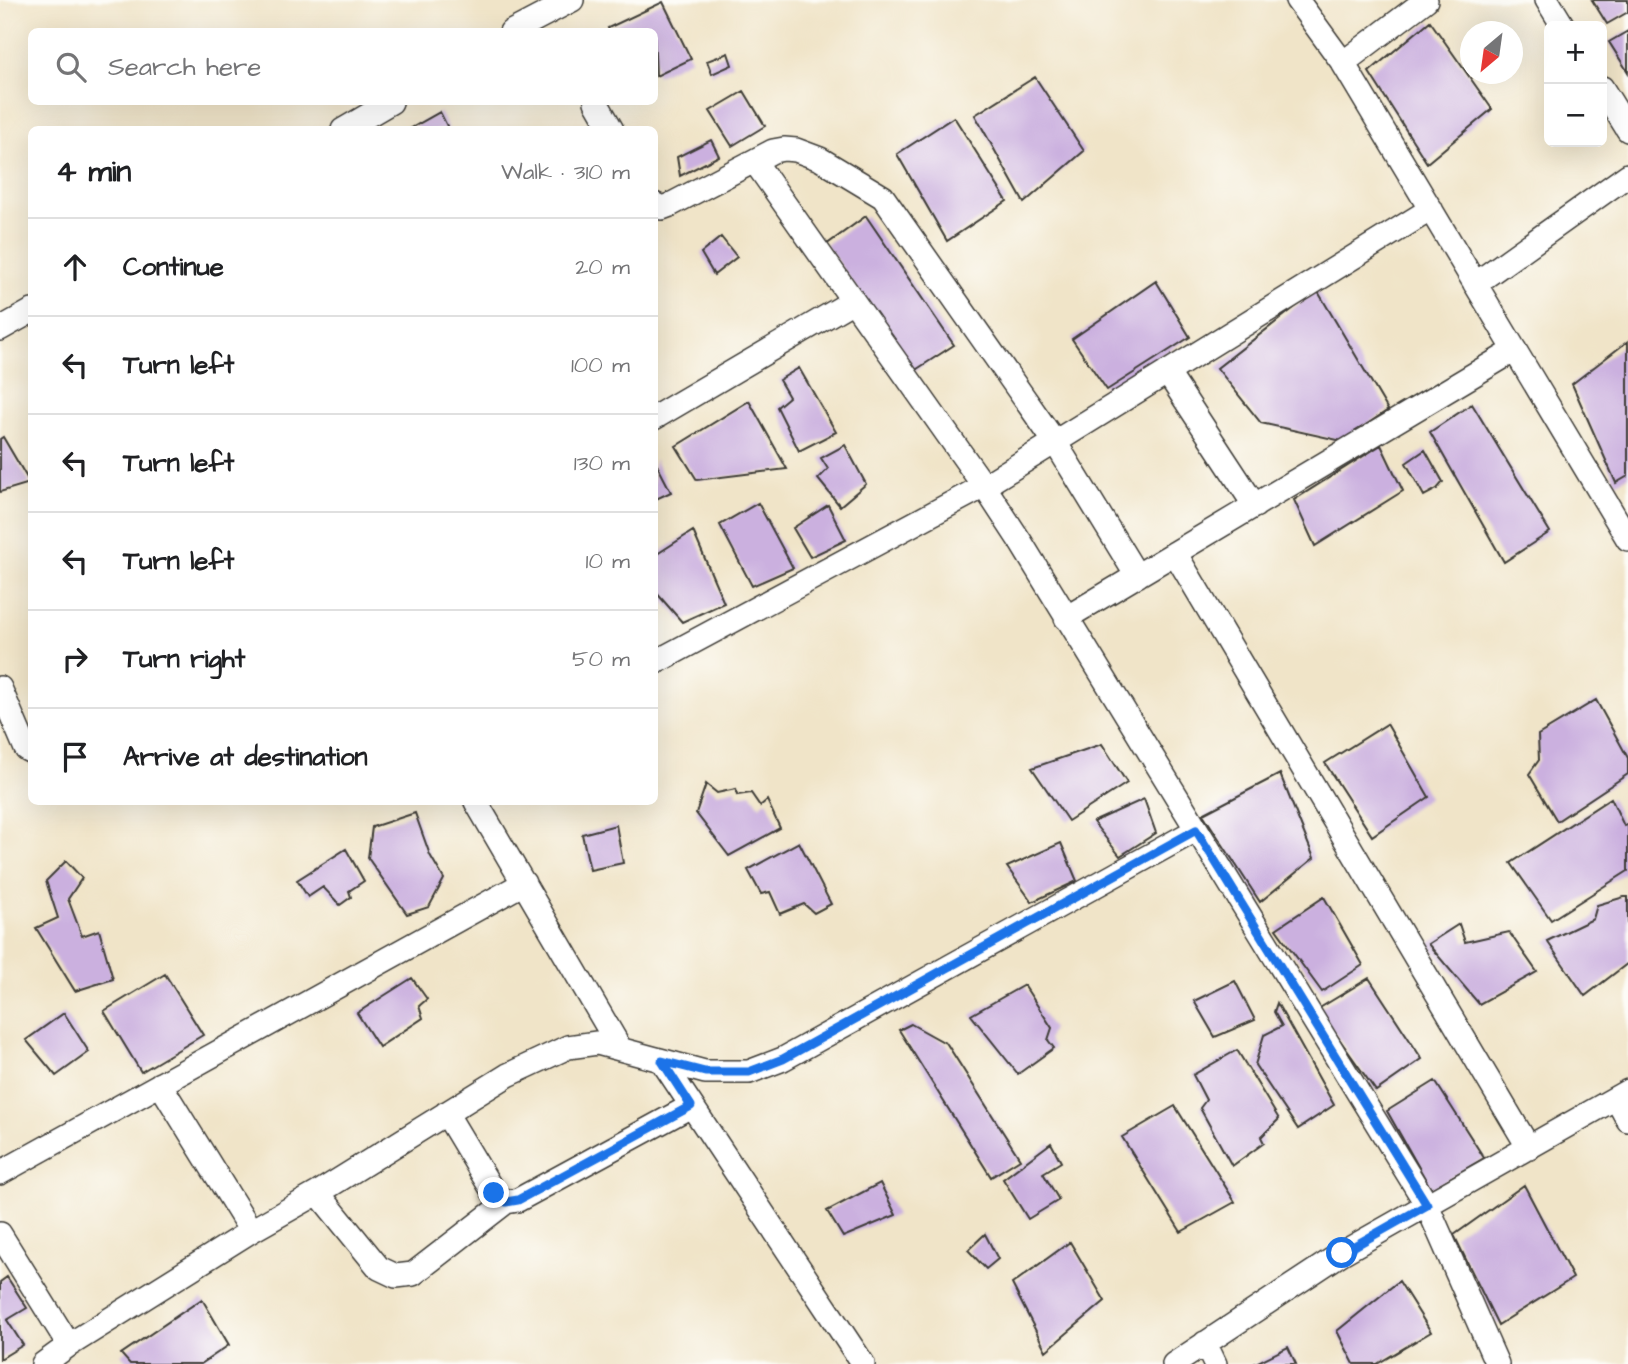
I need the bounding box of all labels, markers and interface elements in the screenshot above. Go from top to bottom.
north arrow [1460,21,1523,84]
map controls [1544,21,1607,147]
button: + [1544,21,1607,84]
search box [28,28,658,105]
icon: search [52,48,90,86]
text: Search here [108,49,261,85]
button: − [1544,84,1607,147]
text: 4 min [56,151,131,193]
text: Walk · 310 m [501,156,630,188]
icon: ahead [56,248,94,286]
text: Continue [123,249,224,285]
text: 20 m [575,251,630,283]
icon: left [56,346,94,384]
text: Turn left [123,347,234,383]
text: 100 m [571,349,630,381]
icon: left [56,444,94,482]
text: Turn left [123,445,234,481]
text: 130 m [574,447,630,479]
icon: left [56,542,94,580]
text: Turn left [123,543,234,579]
text: 10 m [585,545,630,577]
icon: right [56,640,94,678]
text: Turn right [123,641,245,677]
text: 50 m [572,643,630,675]
icon: arrive [56,738,94,776]
text: Arrive at destination [123,739,368,775]
route end [478,1177,509,1208]
route start [1326,1237,1357,1268]

